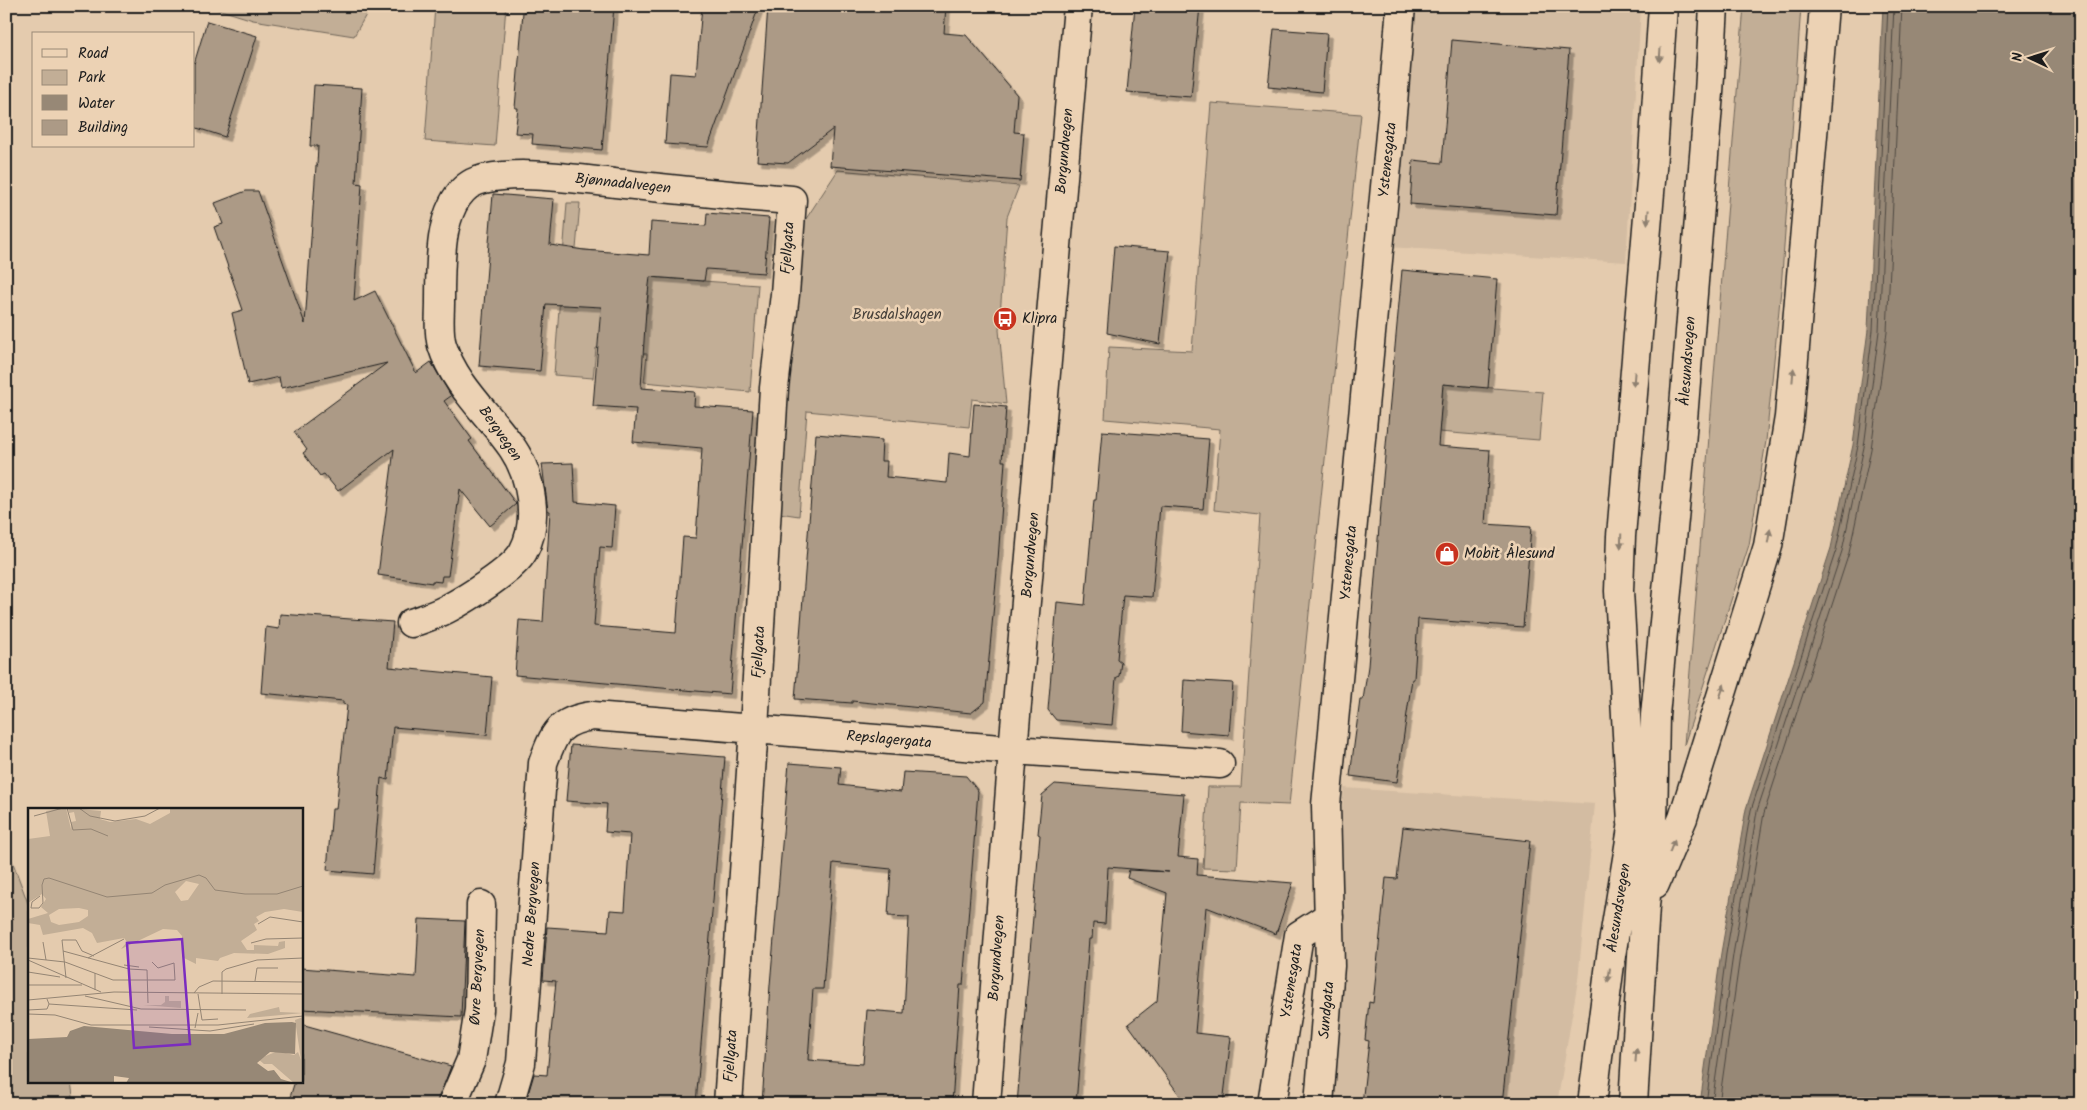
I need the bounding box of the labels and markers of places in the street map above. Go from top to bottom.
bus stop icon: Klipra [992,306,1018,332]
place label: Klipra [1022,307,1057,331]
shop icon: Mobit Ålesund [1434,541,1460,567]
place label: Mobit Ålesund [1464,542,1555,566]

